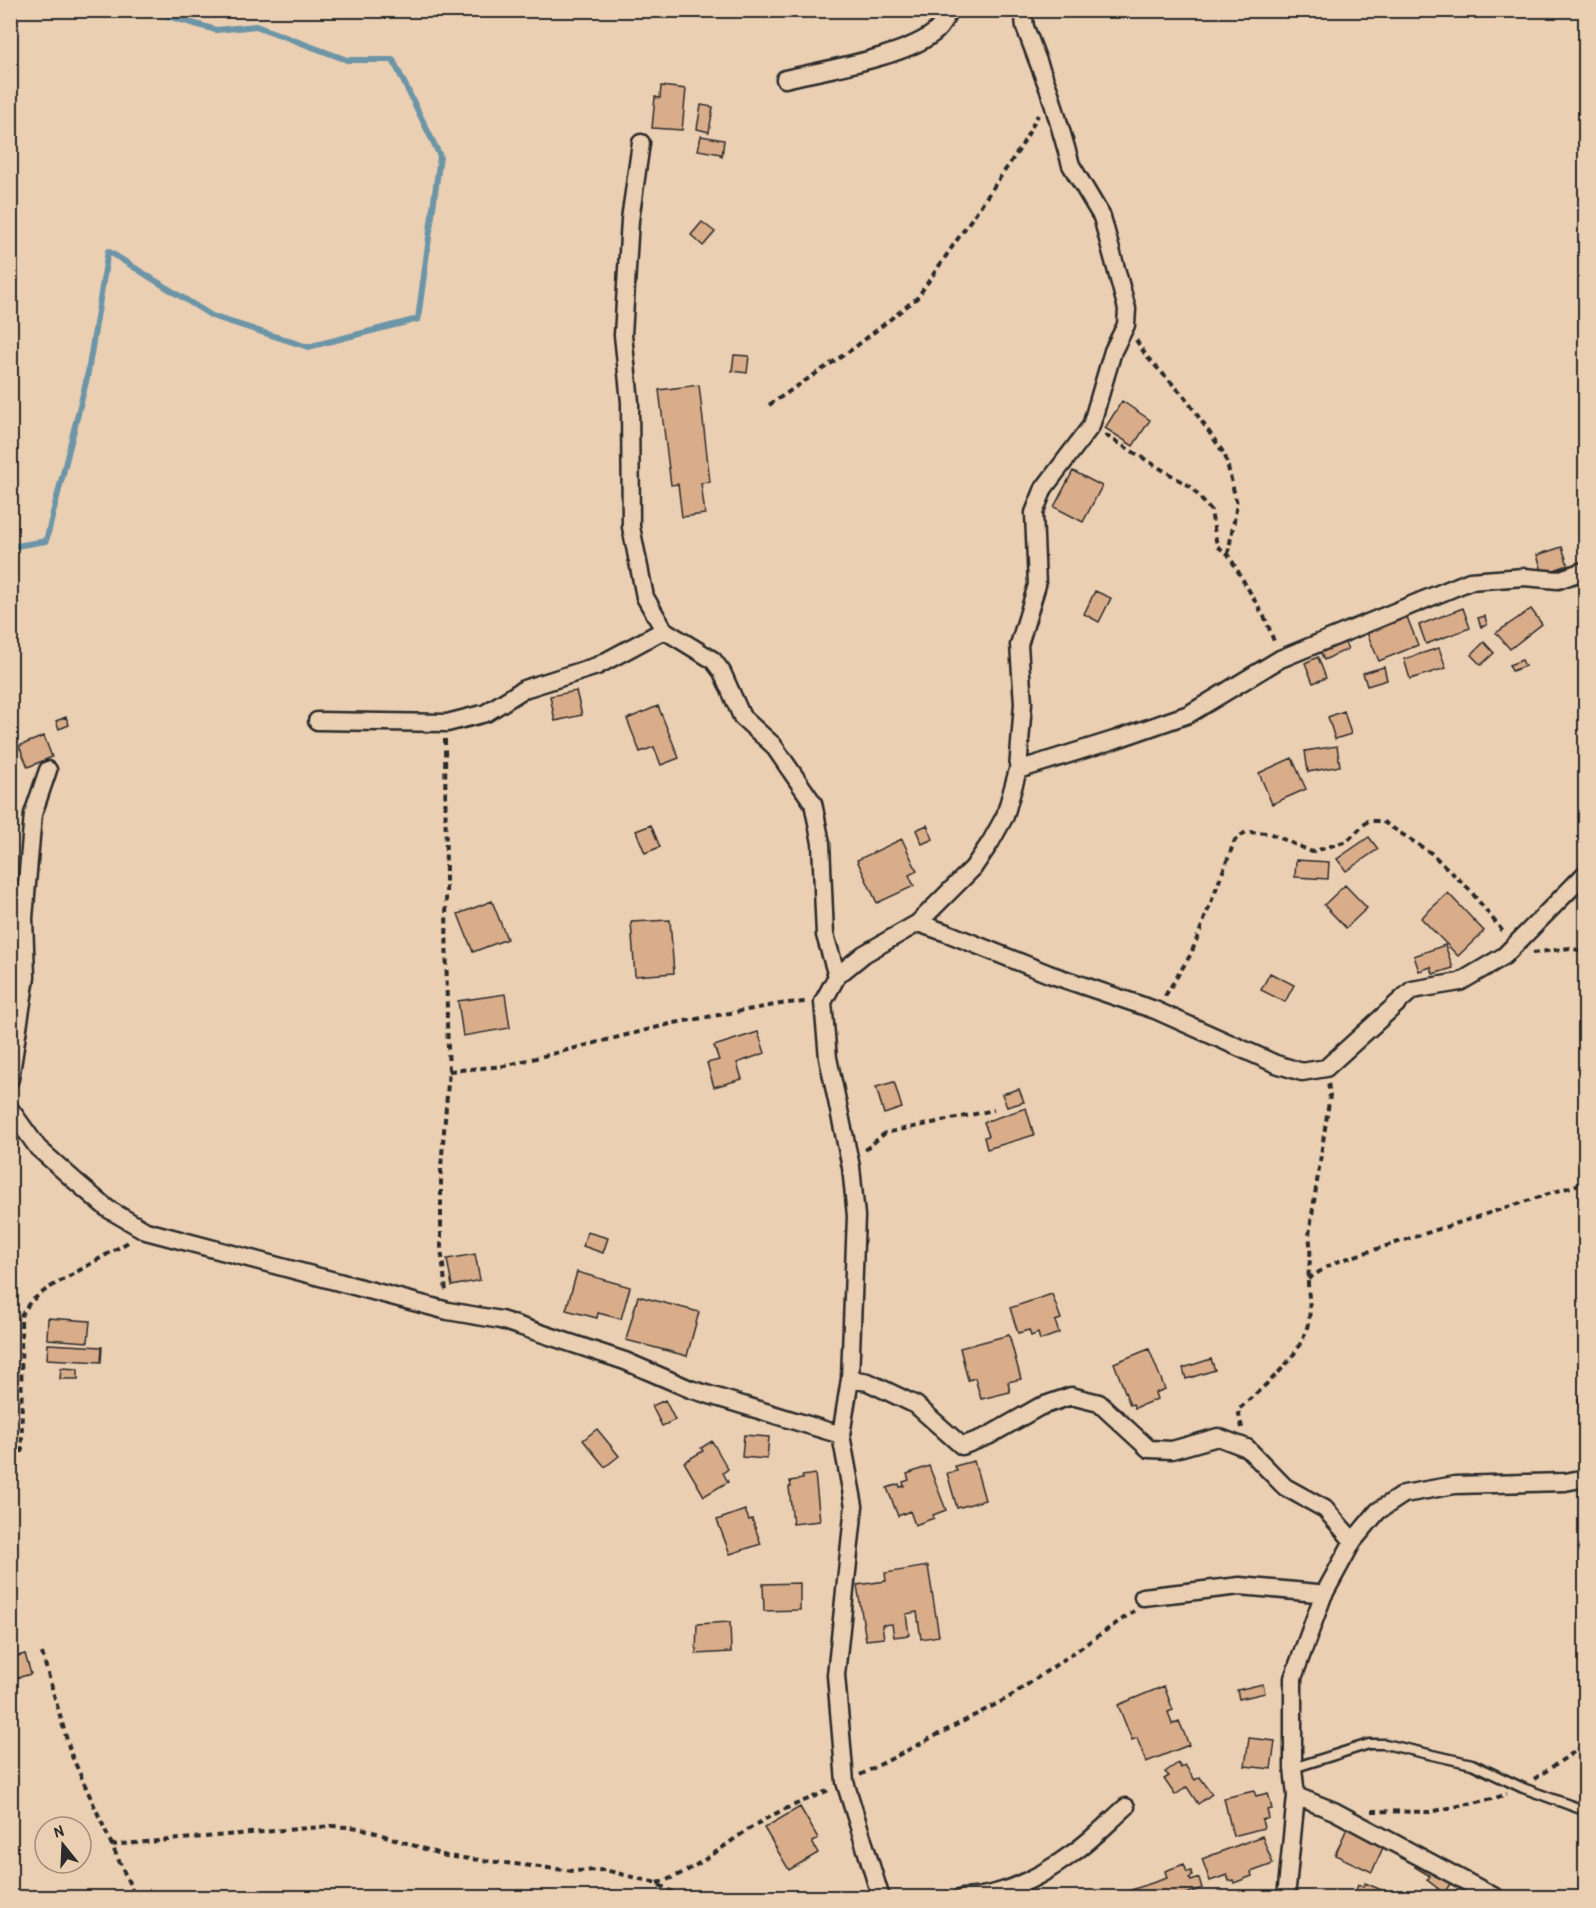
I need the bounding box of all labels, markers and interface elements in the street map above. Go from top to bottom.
north arrow [33,1815,93,1875]
text: N [51,1819,66,1843]

